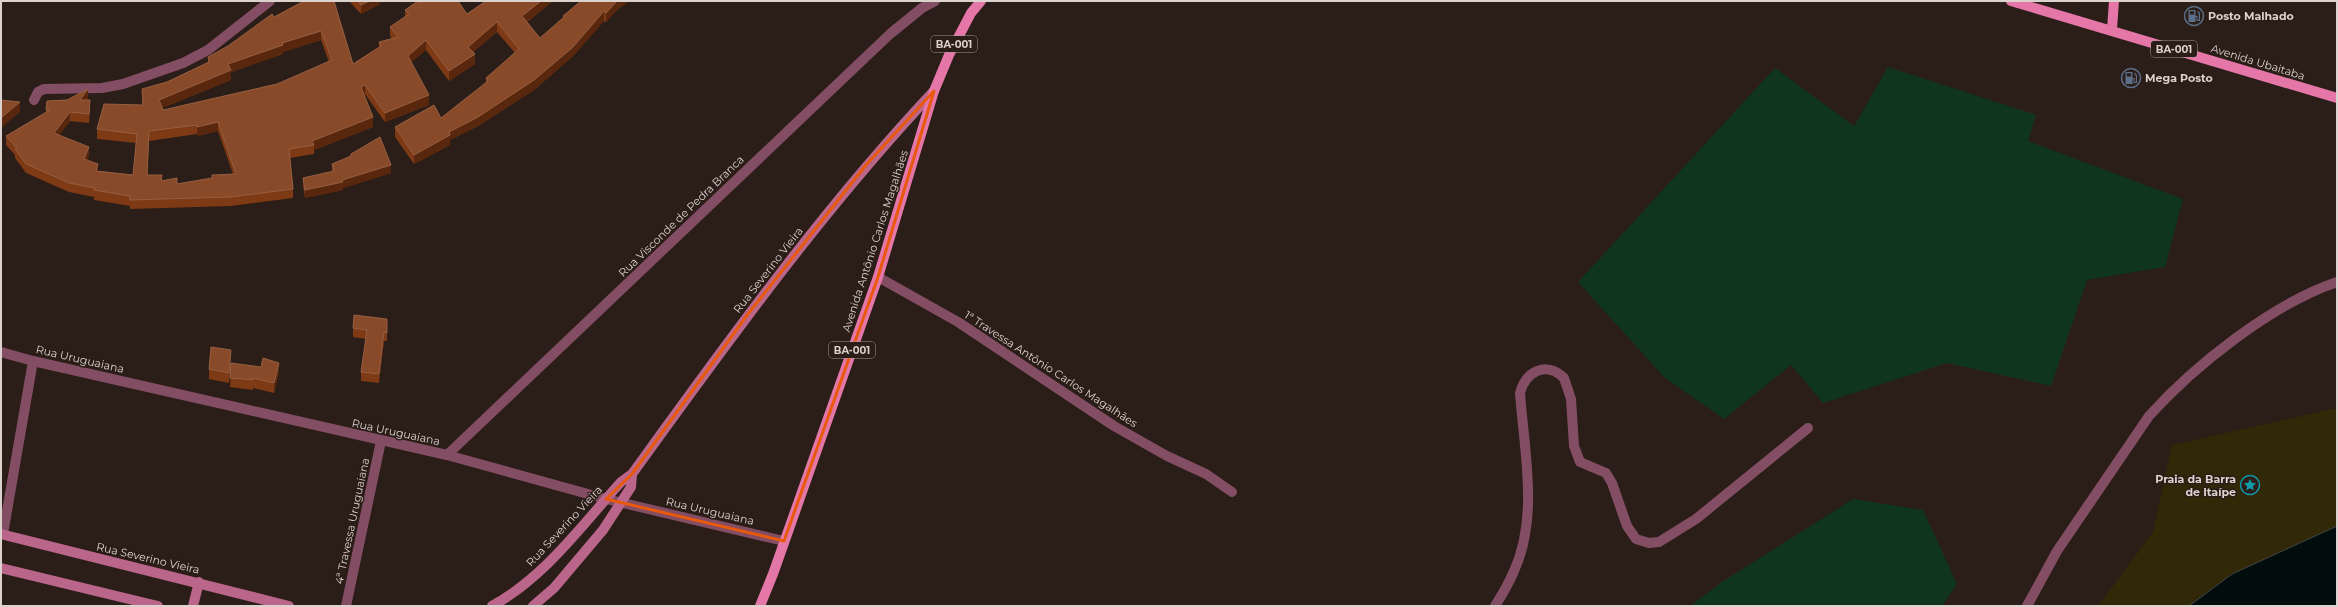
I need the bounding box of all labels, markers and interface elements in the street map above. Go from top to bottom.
fuel station icon: Posto Malhado [2183,5,2205,27]
place label: Posto Malhado [2208,9,2294,23]
road number: BA-001 [931,36,977,52]
road number: BA-001 [2151,41,2197,57]
street label: Avenida Ubaitaba [2209,41,2307,83]
fuel station icon: Mega Posto [2120,67,2142,89]
place label: Mega Posto [2145,71,2213,85]
street label: Avenida Antônio Carlos Magalhães [839,148,911,334]
street label: Rua Visconde de Pedra Branca [615,152,747,280]
street label: Rua Severino Vieira [730,224,806,316]
street label: 1ª Travessa Antônio Carlos Magalhães [962,308,1141,431]
street label: Rua Uruguaiana [35,342,125,376]
road number: BA-001 [829,342,875,358]
street label: Rua Uruguaiana [351,416,441,448]
street label: 4ª Travessa Uruguaiana [332,457,372,585]
place label: Praia da Barra de Itaípe [2155,472,2236,499]
place icon: Praia da Barra de Itaípe [2239,474,2261,496]
street label: Rua Severino Vieira [523,483,605,569]
street label: Rua Uruguaiana [665,494,755,528]
street label: Rua Severino Vieira [95,539,201,577]

